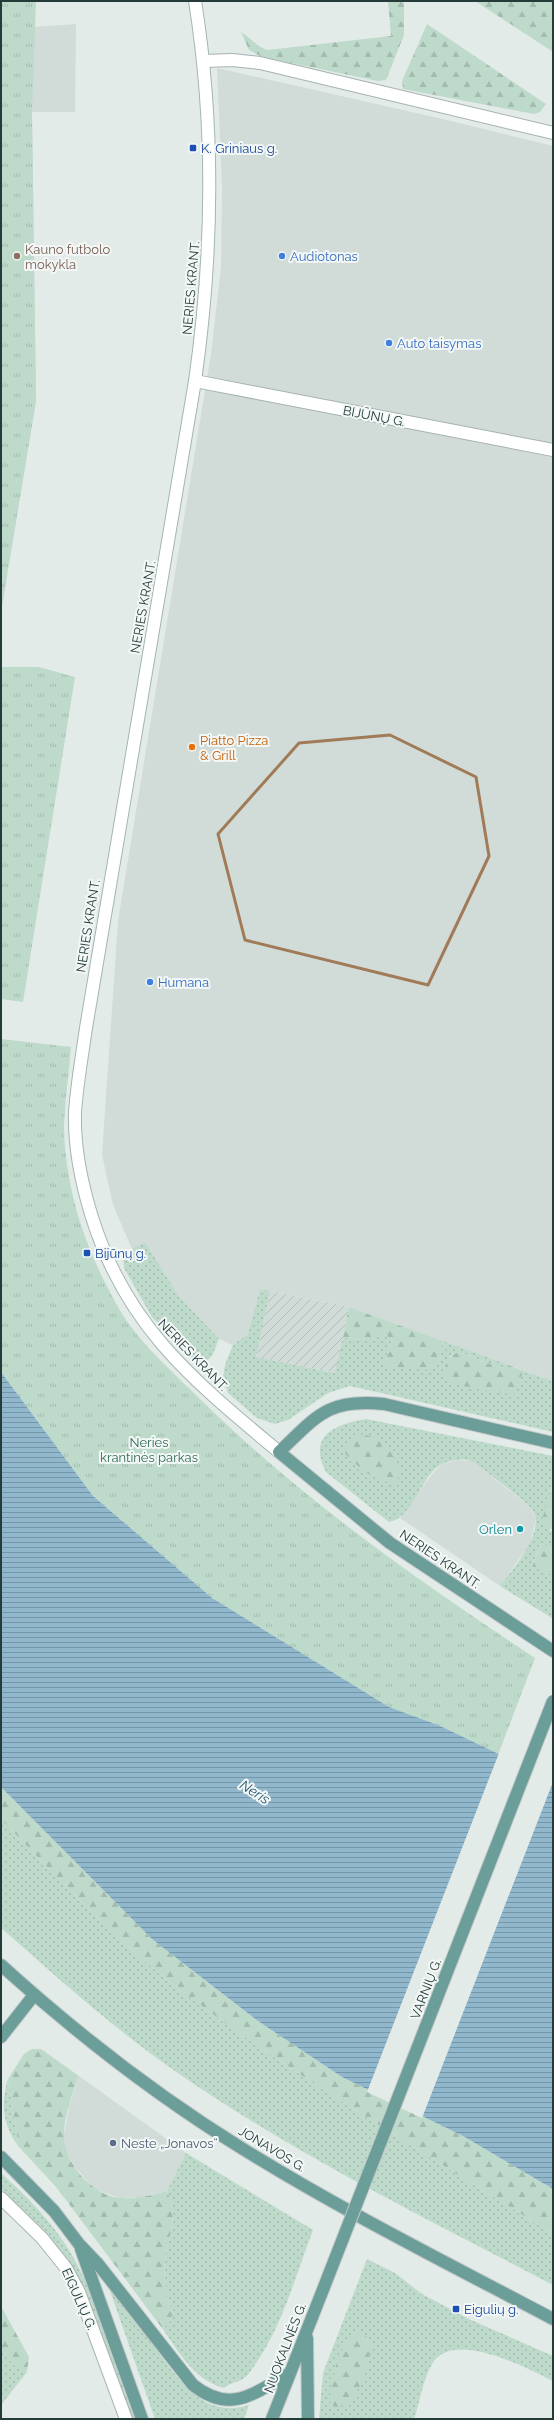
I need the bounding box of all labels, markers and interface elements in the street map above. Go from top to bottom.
place label: K. Griniaus g. [201,141,277,156]
marker: K. Griniaus g. [188,143,198,153]
street label: NERIES KRANT. [179,241,203,335]
place label: Kauno futbolo mokykla [25,242,110,272]
place label: Audiotonas [290,249,358,264]
marker: Kauno futbolo mokykla [12,251,22,261]
marker: Audiotonas [277,251,287,261]
place label: Auto taisymas [397,336,481,351]
marker: Auto taisymas [384,338,394,348]
street label: BIJŪNŲ G. [342,403,406,429]
street label: NERIES KRANT. [127,559,159,655]
place label: Piatto Pizza & Grill [200,733,268,763]
marker: Piatto Pizza & Grill [187,742,197,752]
street label: NERIES KRANT. [73,878,103,974]
place label: Humana [158,975,209,990]
marker: Humana [145,977,155,987]
place label: Bijūnų g. [95,1246,146,1261]
marker: Bijūnų g. [82,1248,92,1258]
street label: NERIES KRANT. [155,1316,231,1394]
park label: Neries krantinės parkas [100,1435,198,1465]
place label: Orlen [479,1522,512,1537]
marker: Orlen [515,1524,525,1534]
street label: NERIES KRANT. [397,1527,483,1591]
water label: Neris [237,1777,273,1808]
street label: VARNIŲ G. [408,1957,444,2021]
street label: JONAVOS G. [236,2123,308,2175]
place label: Neste „Jonavos“ [121,2136,218,2151]
marker: Neste „Jonavos“ [108,2138,118,2148]
street label: EIGULIŲ G. [59,2266,99,2332]
street label: NUOKALNĖS G. [260,2301,309,2395]
place label: Eigulių g. [464,2302,518,2317]
marker: Eigulių g. [451,2304,461,2314]

